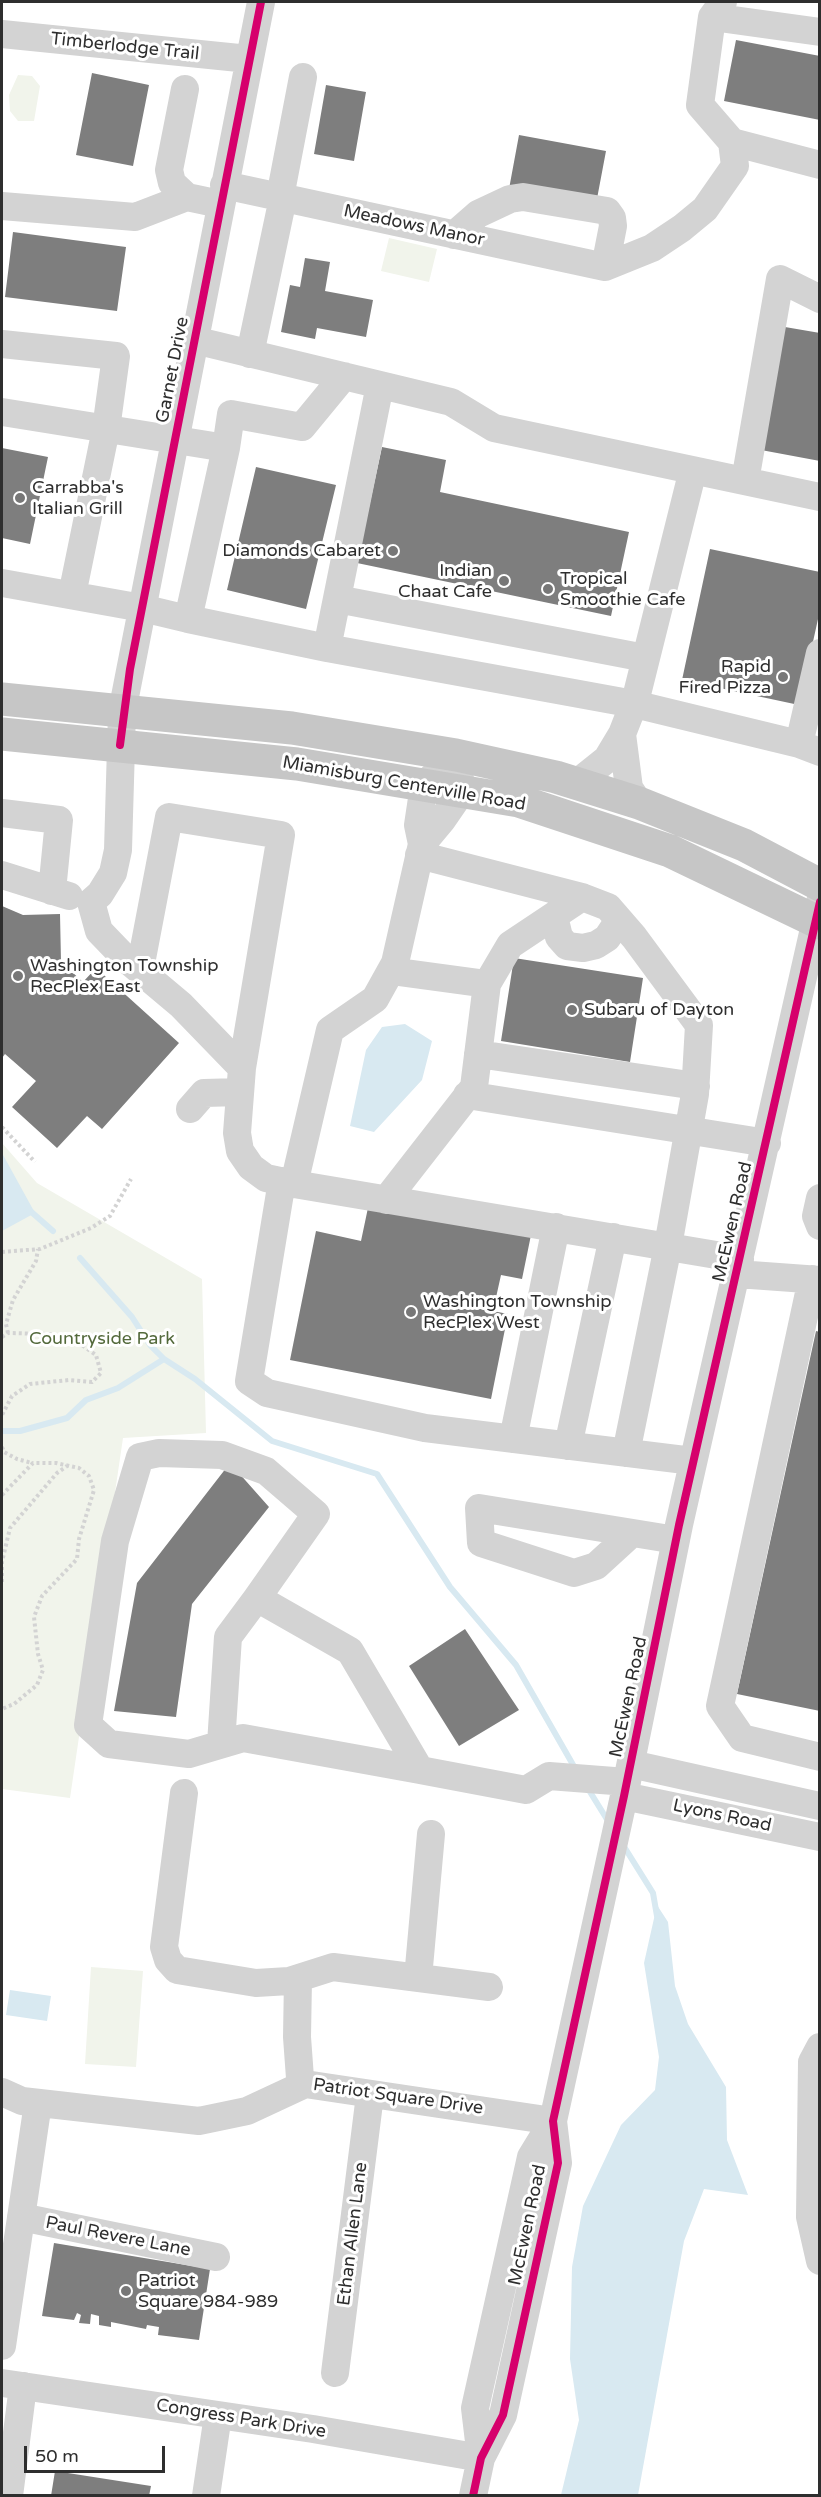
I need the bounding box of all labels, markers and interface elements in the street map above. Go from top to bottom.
street label: Timberlodge Trail [50,28,200,66]
street label: Meadows Manor [342,201,486,251]
street label: Garnet Drive [152,315,194,425]
place label: Carrabba's Italian Grill [32,477,124,520]
marker: Carrabba's Italian Grill [13,491,27,505]
place label: Diamonds Cabaret [222,540,381,562]
marker: Diamonds Cabaret [386,544,400,558]
place label: Indian Chaat Cafe [398,560,492,602]
place label: Tropical Smoothie Cafe [560,568,685,610]
marker: Indian Chaat Cafe [497,574,511,588]
marker: Tropical Smoothie Cafe [541,582,555,596]
place label: Rapid Fired Pizza [678,656,771,698]
marker: Rapid Fired Pizza [776,670,790,684]
street label: Miamisburg Centerville Road [281,752,527,816]
place label: Washington Township RecPlex East [30,955,219,998]
marker: Washington Township RecPlex East [11,969,25,983]
place label: Subaru of Dayton [584,999,734,1021]
marker: Subaru of Dayton [565,1003,579,1017]
street label: McEwen Road [709,1160,757,1284]
place label: Washington Township RecPlex West [423,1291,612,1334]
marker: Washington Township RecPlex West [404,1305,418,1319]
park label: Countryside Park [29,1328,175,1350]
street label: McEwen Road [606,1635,652,1759]
street label: Lyons Road [671,1795,773,1837]
street label: Patriot Square Drive [312,2074,484,2120]
street label: Ethan Allen Lane [333,2161,373,2307]
street label: McEwen Road [505,2163,551,2287]
street label: Paul Revere Lane [44,2212,192,2262]
place label: Patriot Square 984-989 [138,2270,278,2312]
marker: Patriot Square 984-989 [119,2284,133,2298]
street label: Congress Park Drive [155,2395,327,2443]
scale bar [27,2434,168,2472]
text: 50 m [35,2445,79,2467]

